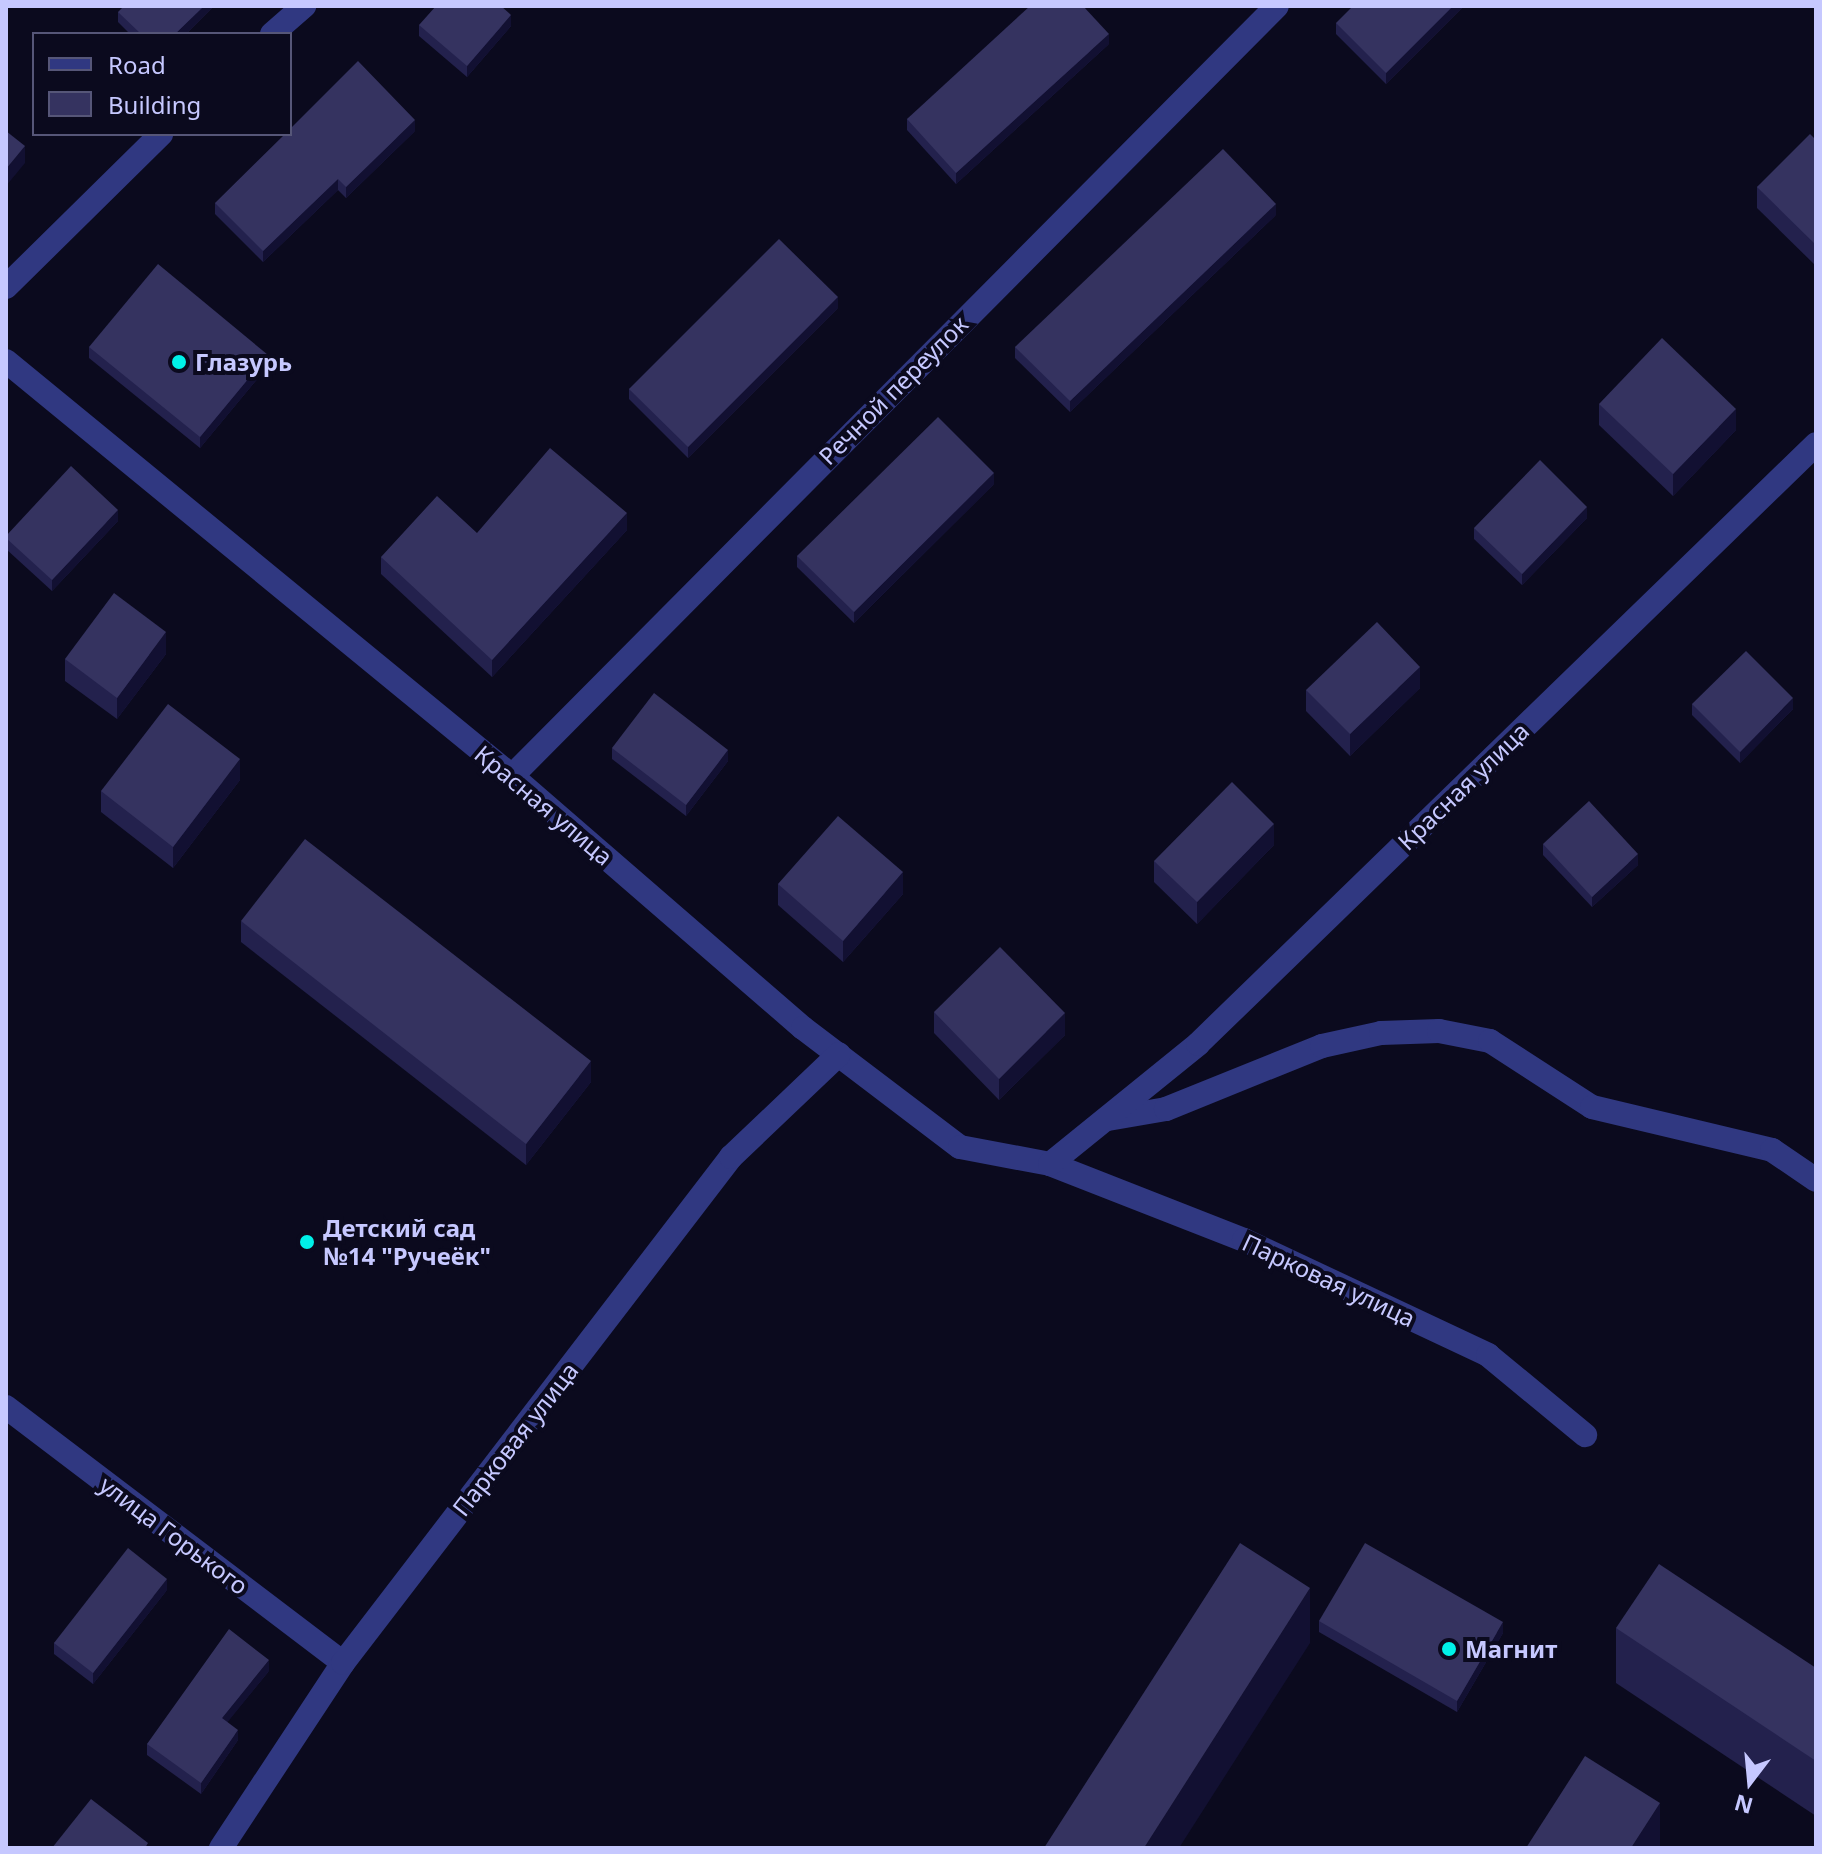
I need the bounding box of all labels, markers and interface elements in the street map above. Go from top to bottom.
legend [32,32,292,136]
text: Road [108,48,166,81]
text: Building [108,88,201,121]
street label: Речной переулок [813,310,973,470]
place label: Глазурь [195,348,292,376]
marker: Глазурь [170,353,188,371]
street label: Красная улица [1392,716,1534,856]
street label: Красная улица [469,739,619,871]
place label: Детский сад №14 "Ручеёк" [323,1214,491,1270]
street label: Парковая улица [1238,1227,1420,1333]
marker: Детский сад №14 "Ручеёк" [298,1233,316,1251]
street label: Парковая улица [446,1356,584,1522]
street label: улица Горького [94,1470,254,1600]
place label: Магнит [1465,1635,1557,1663]
marker: Магнит [1440,1640,1458,1658]
north arrow [1710,1742,1790,1822]
text: N [1731,1788,1756,1822]

